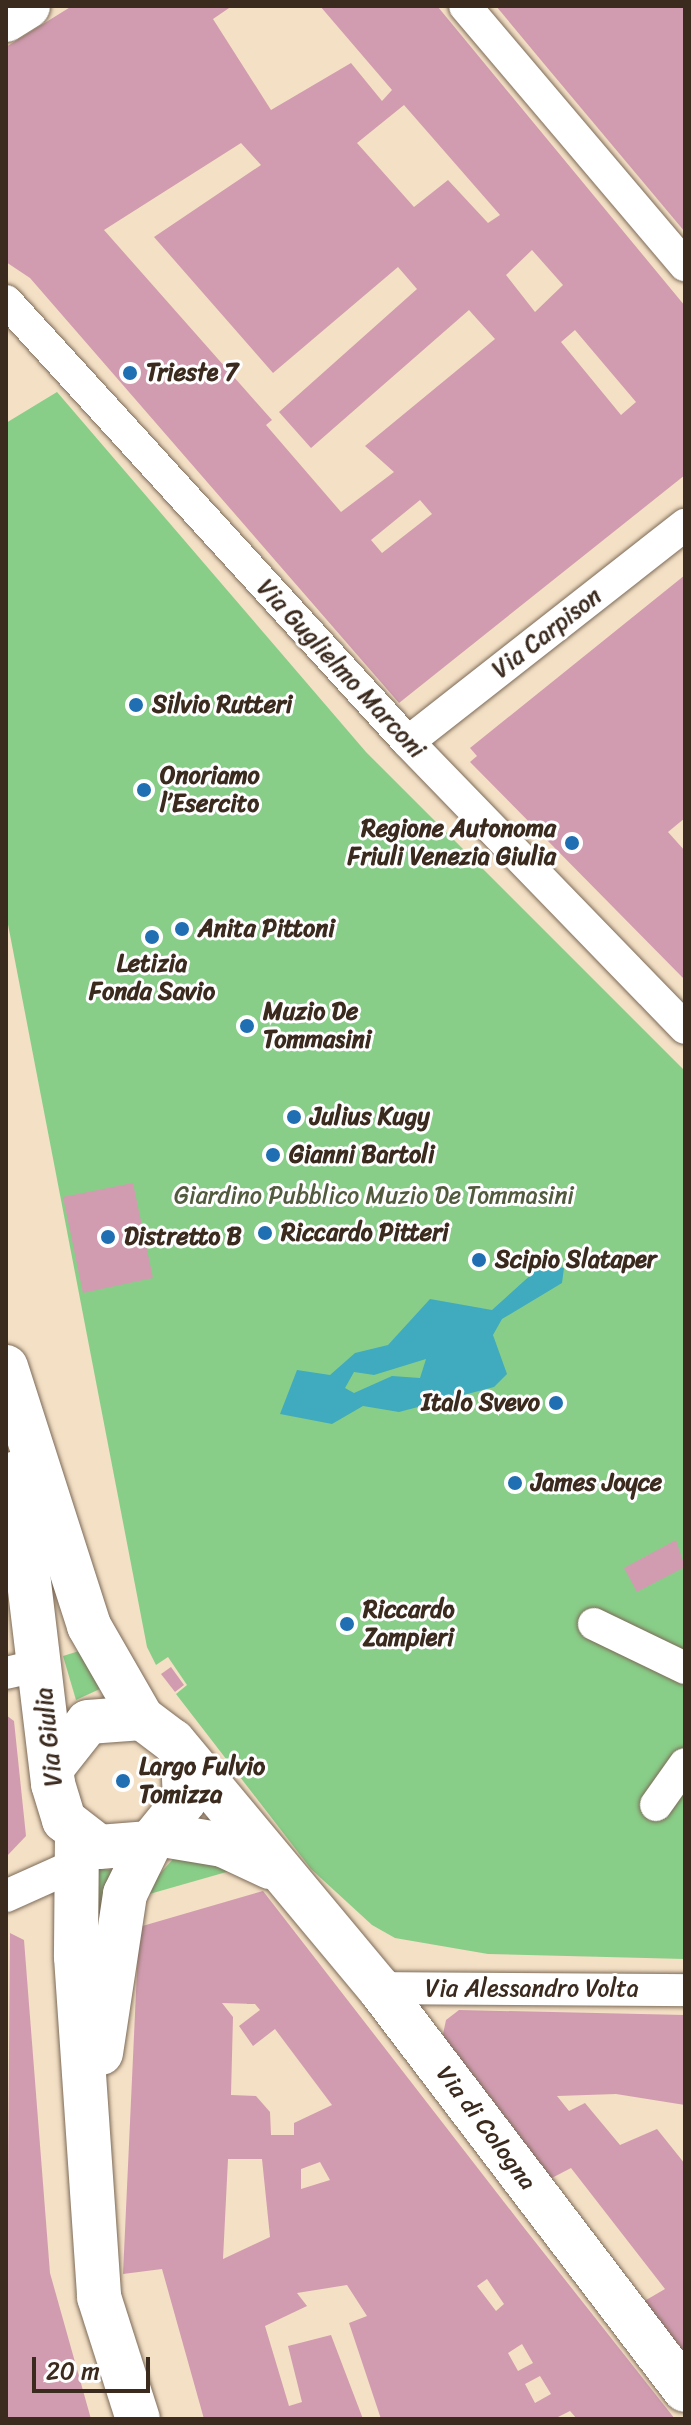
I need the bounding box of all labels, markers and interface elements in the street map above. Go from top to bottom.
place label: Trieste 7 [146,359,238,387]
marker: Trieste 7 [121,364,139,382]
street label: Via Guglielmo Marconi [251,574,431,764]
street label: Via Carpison [487,582,607,684]
place label: Silvio Rutteri [152,691,292,719]
marker: Silvio Rutteri [127,696,145,714]
place label: Onoriamo l’Esercito [160,762,260,818]
marker: Onoriamo l’Esercito [135,781,153,799]
place label: Regione Autonoma Friuli Venezia Giulia [348,815,556,871]
marker: Regione Autonoma Friuli Venezia Giulia [563,834,581,852]
place label: Anita Pittoni [198,915,335,943]
marker: Anita Pittoni [173,920,191,938]
marker: Letizia Fonda Savio [143,928,161,946]
place label: Letizia Fonda Savio [89,950,215,1006]
place label: Muzio De Tommasini [263,998,371,1054]
marker: Muzio De Tommasini [238,1017,256,1035]
place label: Julius Kugy [310,1103,430,1131]
marker: Julius Kugy [285,1108,303,1126]
place label: Gianni Bartoli [289,1141,435,1169]
marker: Gianni Bartoli [264,1146,282,1164]
park label: Giardino Pubblico Muzio De Tommasini [173,1182,575,1210]
place label: Riccardo Pitteri [281,1219,449,1247]
place label: Distretto B [124,1223,242,1251]
marker: Riccardo Pitteri [256,1224,274,1242]
marker: Distretto B [99,1228,117,1246]
place label: Scipio Slataper [495,1246,657,1274]
marker: Scipio Slataper [470,1251,488,1269]
place label: Italo Svevo [421,1389,540,1417]
marker: Italo Svevo [547,1394,565,1412]
place label: James Joyce [531,1469,663,1497]
marker: James Joyce [506,1474,524,1492]
place label: Riccardo Zampieri [363,1596,455,1652]
marker: Riccardo Zampieri [338,1615,356,1633]
street label: Via Giulia [29,1686,69,1788]
place label: Largo Fulvio Tomizza [139,1753,265,1809]
marker: Largo Fulvio Tomizza [114,1772,132,1790]
street label: Via Alessandro Volta [425,1975,639,2003]
street label: Via di Cologna [430,2060,542,2196]
scale bar [36,2341,154,2391]
text: 20 m [46,2350,100,2392]

